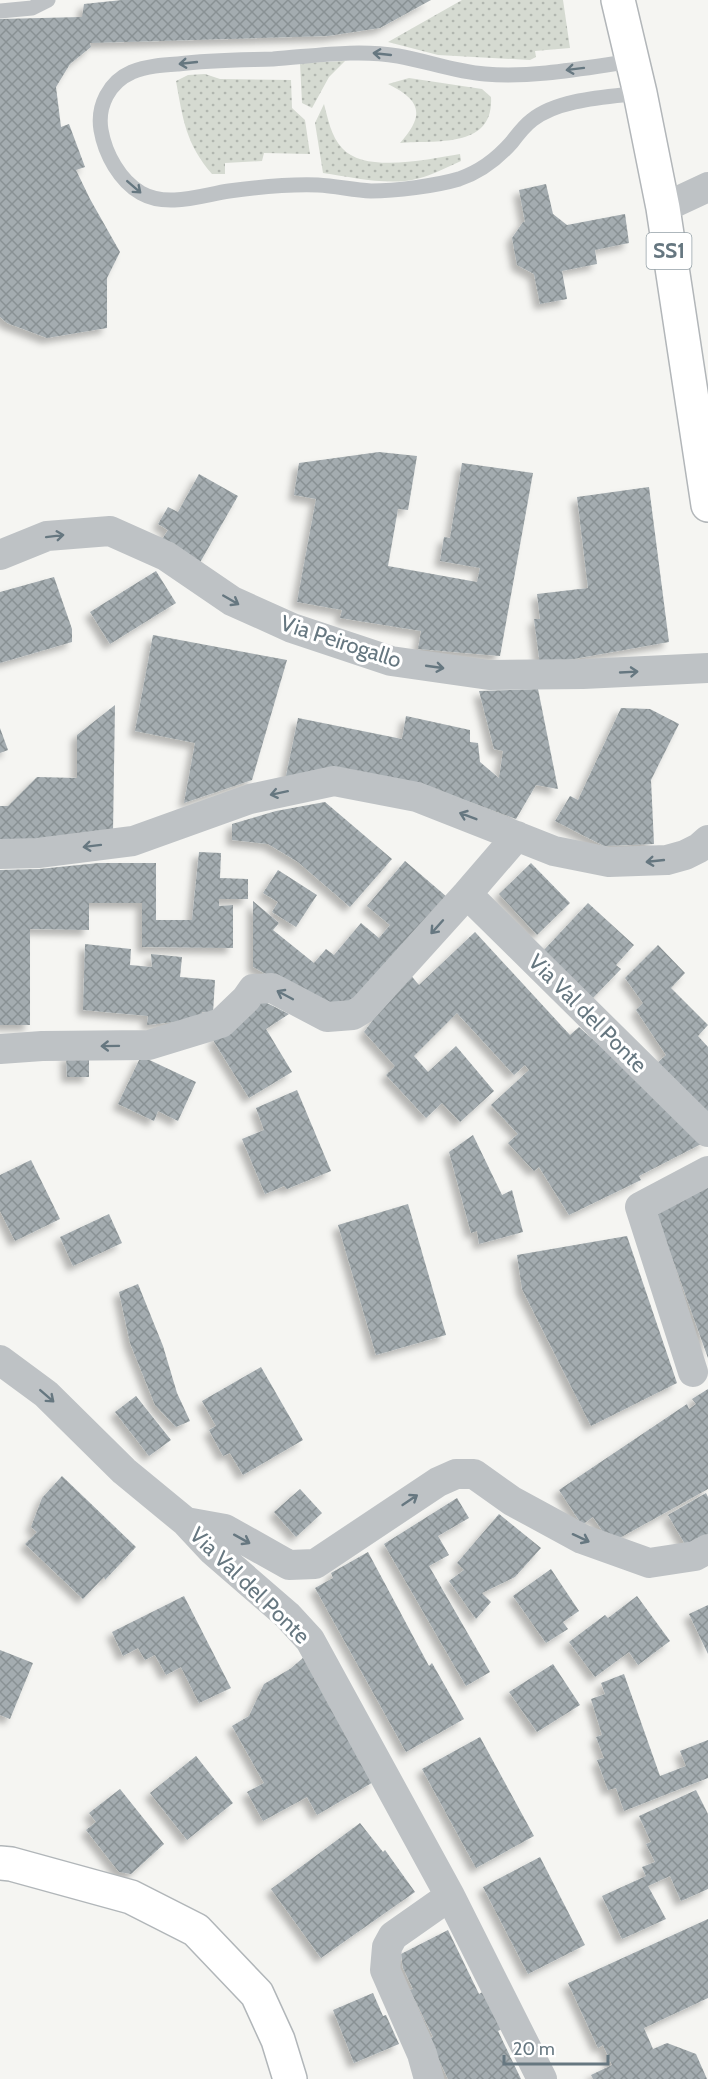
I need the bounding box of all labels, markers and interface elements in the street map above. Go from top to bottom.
one-way arrow [373,48,393,59]
one-way arrow [178,58,198,69]
one-way arrow [565,64,585,75]
one-way arrow [126,180,142,193]
road number: SS1 [646,233,692,269]
one-way arrow [45,530,64,541]
one-way arrow [222,594,239,606]
street label: Via Peirogallo [277,609,405,674]
one-way arrow [424,662,444,673]
one-way arrow [619,666,638,677]
one-way arrow [270,788,289,799]
one-way arrow [459,810,477,821]
one-way arrow [83,840,102,851]
one-way arrow [645,856,665,867]
one-way arrow [430,920,444,935]
street label: Via Val del Ponte [523,948,653,1078]
one-way arrow [277,989,295,1000]
one-way arrow [101,1040,121,1051]
one-way arrow [39,1389,54,1403]
one-way arrow [402,1494,419,1507]
street label: Via Val del Ponte [184,1521,315,1649]
one-way arrow [571,1532,589,1544]
one-way arrow [233,1533,250,1545]
scale bar [504,2028,608,2066]
text: 20 m [513,2038,555,2060]

